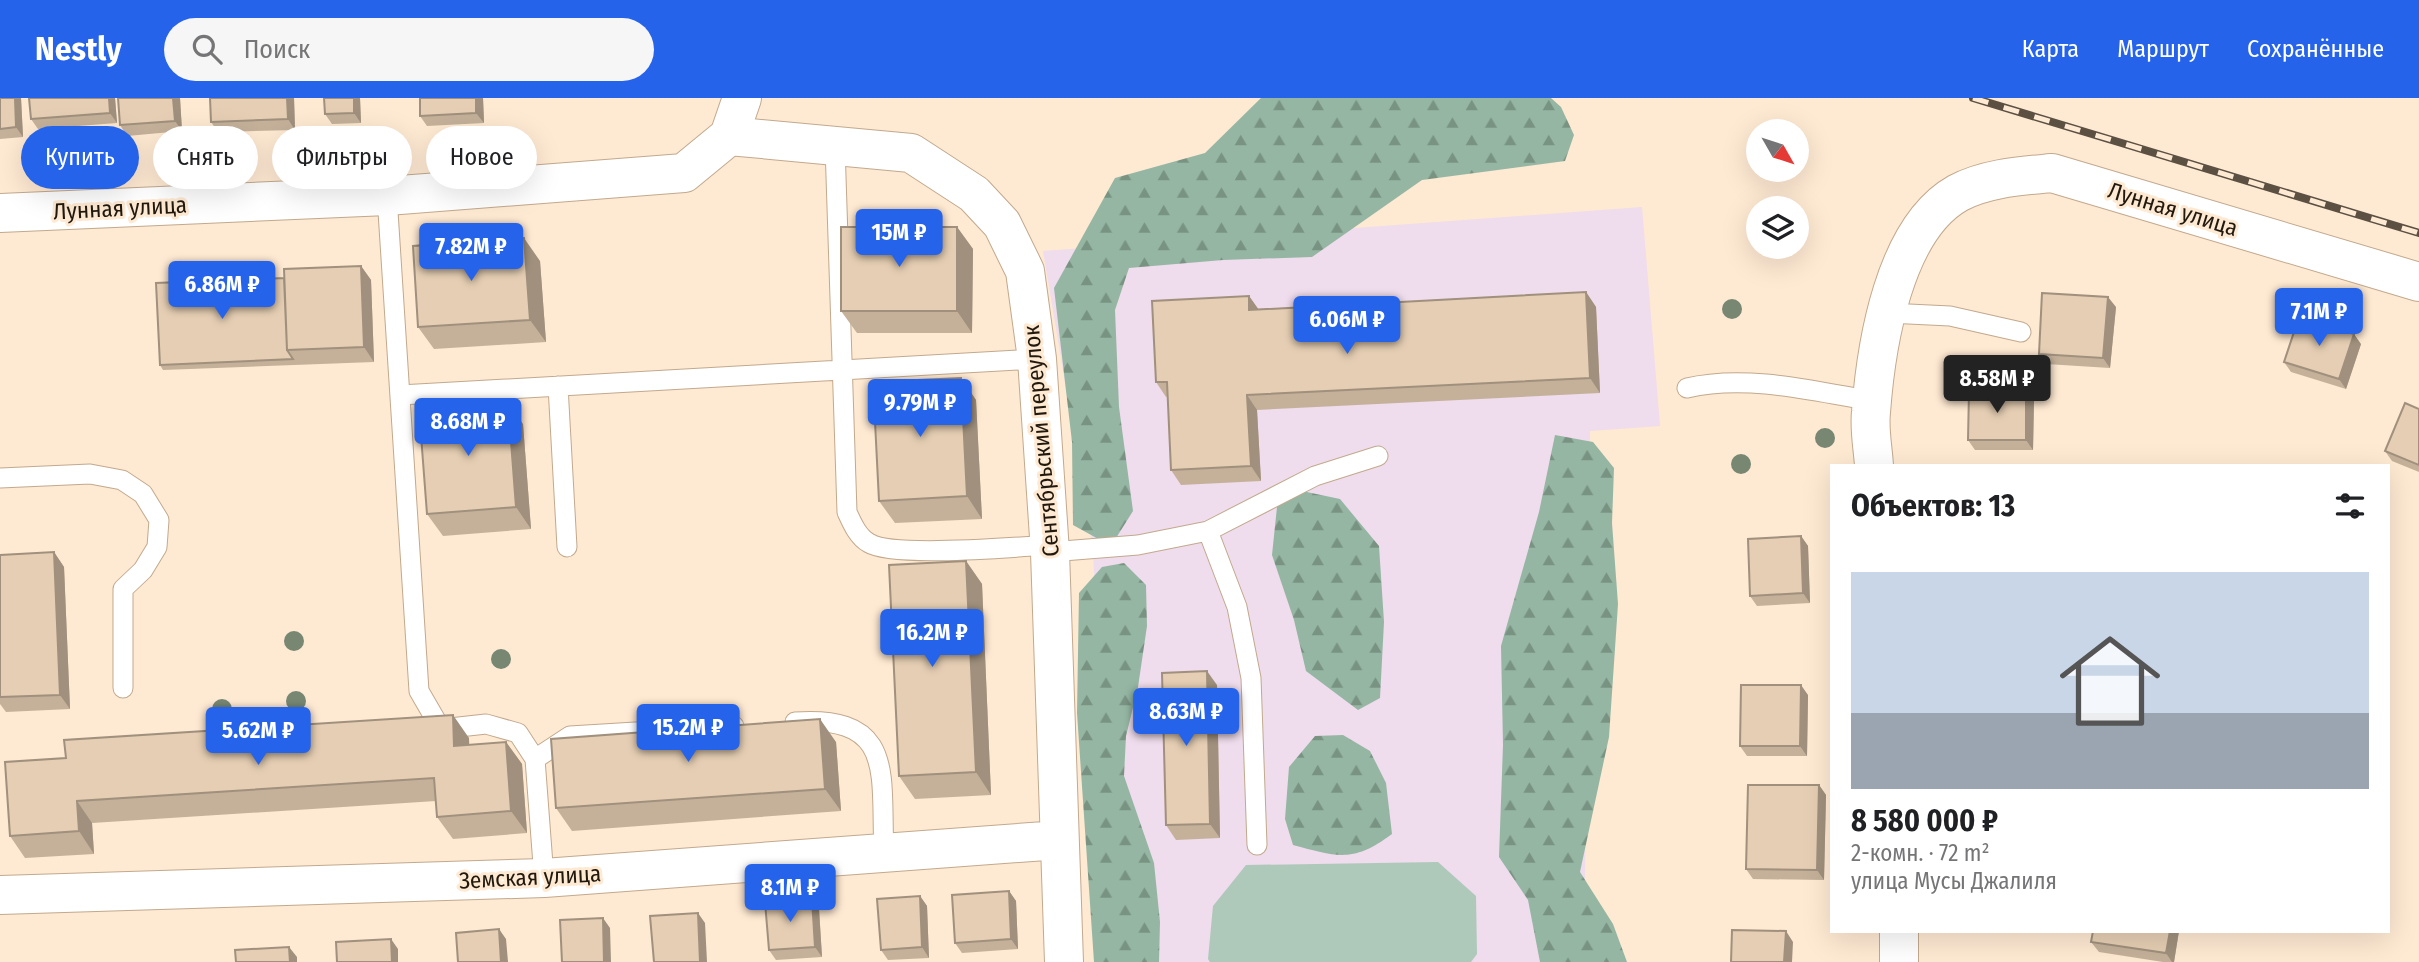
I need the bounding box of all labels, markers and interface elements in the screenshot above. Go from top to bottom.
search box [164,18,654,81]
text: Nestly [35,29,122,69]
icon: search [188,30,226,68]
text: Поиск [244,34,310,65]
text: Карта [2022,35,2079,63]
text: Маршрут [2117,35,2209,63]
text: Сохранённые [2247,35,2384,63]
north arrow [1746,119,1810,182]
map controls [1746,119,1809,259]
chip: Купить [21,126,139,189]
chip: Снять [153,126,258,189]
chip: Фильтры [272,126,412,189]
chip: Новое [426,126,537,189]
street label: Лунная улица [2105,176,2241,242]
street label: Лунная улица [52,191,188,225]
button: layers [1746,196,1809,259]
pin: 15M ₽ [850,209,948,269]
text: 15M ₽ [872,218,926,246]
pin: 7.82M ₽ [406,223,536,283]
text: 7.82M ₽ [435,232,507,260]
pin: 6.86M ₽ [157,262,287,321]
text: 6.86M ₽ [184,270,260,298]
pin: 7.1M ₽ [2262,288,2376,348]
pin: 6.06M ₽ [1282,296,1412,356]
text: 7.1M ₽ [2291,297,2347,325]
text: 6.06M ₽ [1309,305,1385,333]
street label: Сентябрьский переулок [1017,324,1065,558]
pin: 8.58M ₽ [1932,356,2062,415]
text: 8.58M ₽ [1960,364,2034,392]
pin: 9.79M ₽ [855,380,985,439]
text: 9.79M ₽ [884,388,956,416]
pin: 8.68M ₽ [403,398,533,458]
text: 8.68M ₽ [430,407,506,435]
icon: filters [2331,487,2369,525]
text: Объектов: 13 [1851,488,2015,524]
pin: 16.2M ₽ [867,610,997,669]
text: 16.2M ₽ [896,618,968,646]
icon: home [2047,618,2173,744]
pin: 8.63M ₽ [1121,688,1251,748]
text: 8.63M ₽ [1149,697,1223,725]
pin: 15.2M ₽ [623,704,753,764]
pin: 5.62M ₽ [193,708,323,767]
text: 15.2M ₽ [653,713,723,741]
text: 5.62M ₽ [222,716,294,744]
text: 8 580 000 ₽ [1851,803,1998,839]
text: 2-комн. · 72 m² [1851,839,1990,867]
street label: Земская улица [458,859,602,895]
pin: 8.1M ₽ [733,864,847,924]
text: улица Мусы Джалиля [1851,867,2057,895]
text: 8.1M ₽ [761,873,819,901]

